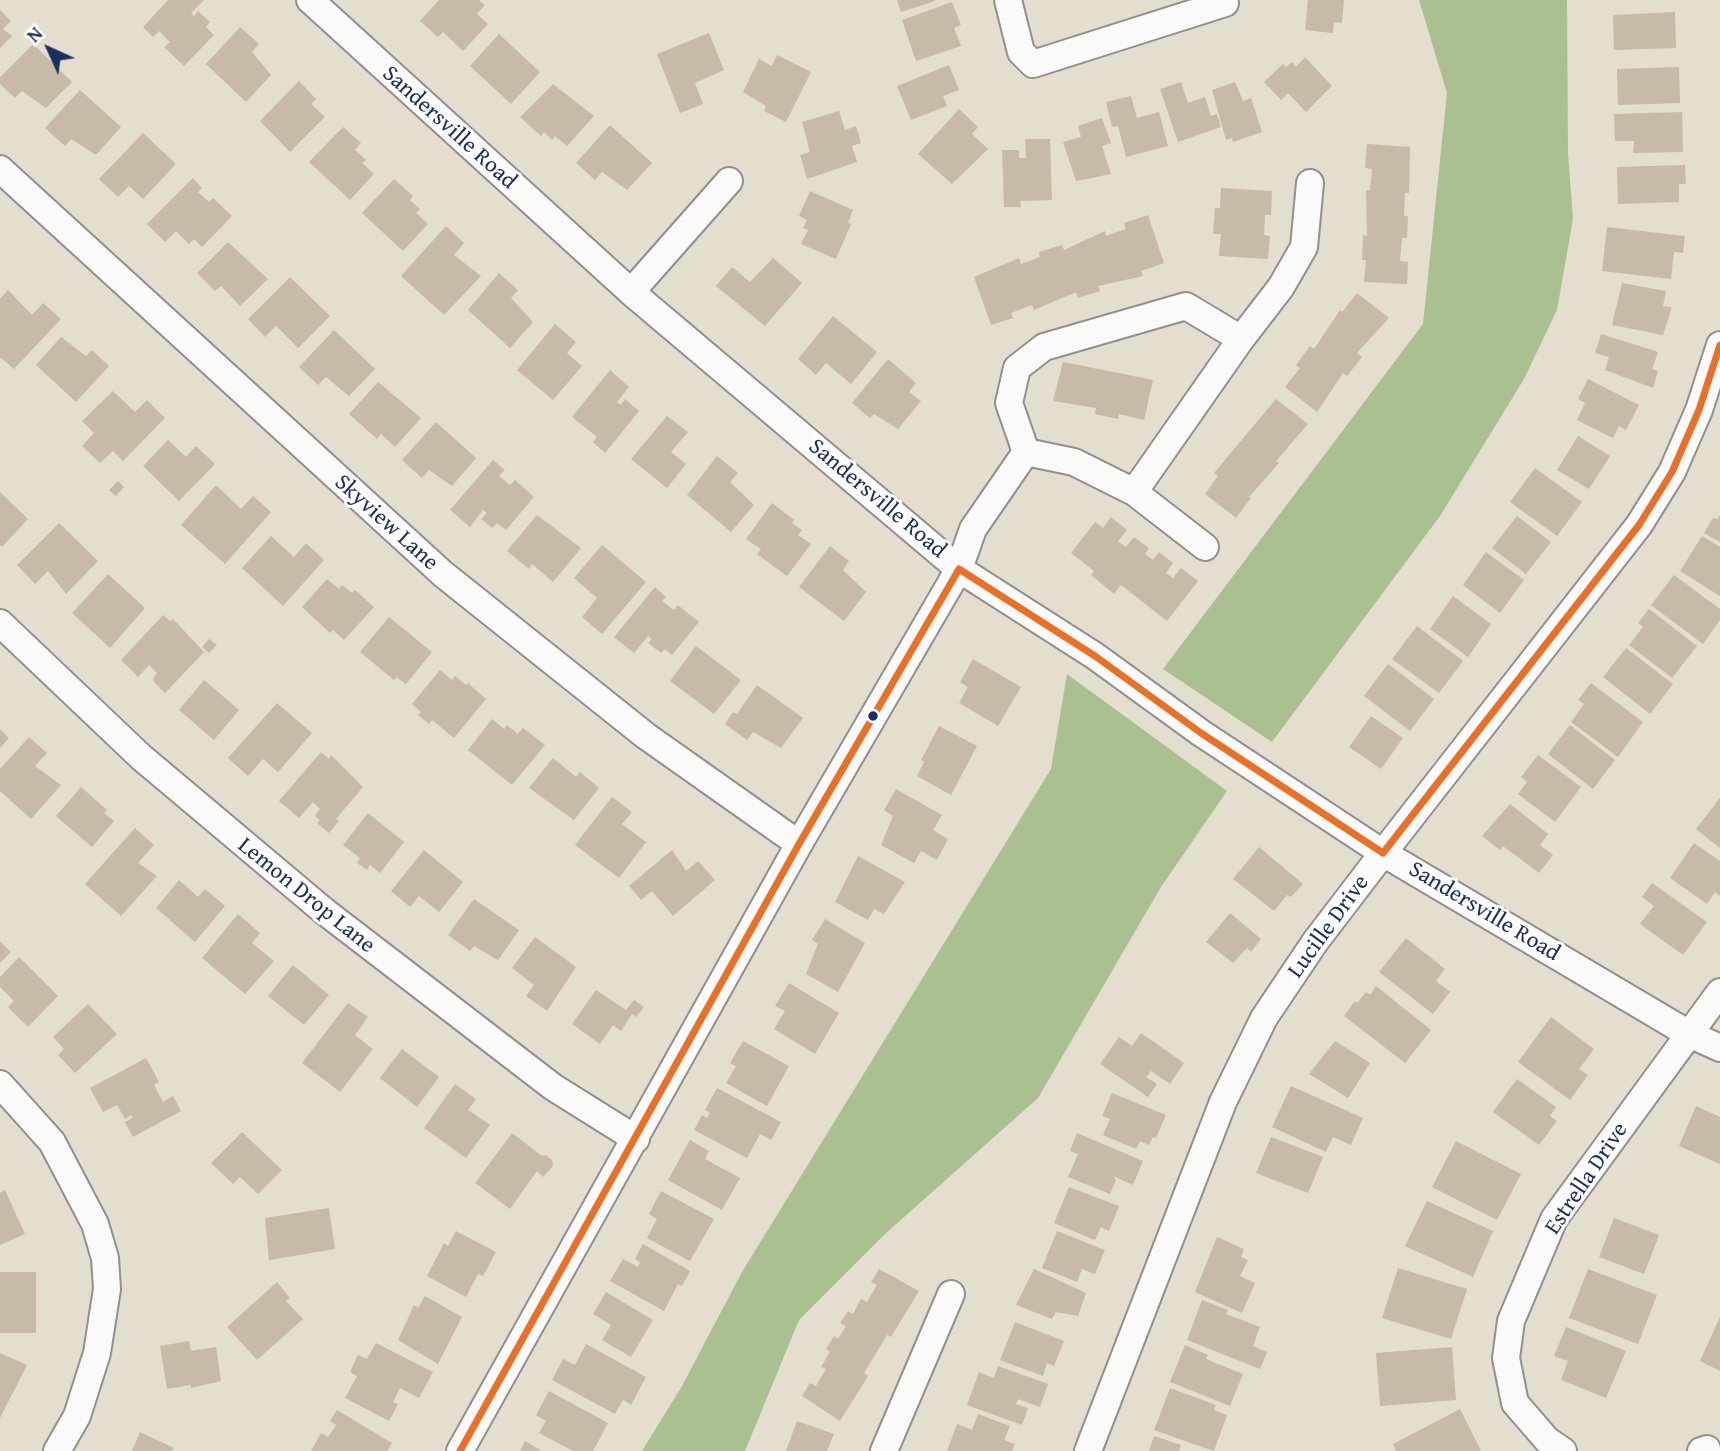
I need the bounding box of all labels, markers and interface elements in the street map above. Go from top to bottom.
north arrow [14,14,84,84]
text: N [20,20,49,49]
street label: Sandersville Road [376,60,522,196]
street label: Sandersville Road [802,433,952,565]
street label: Skyview Lane [328,469,444,577]
unlabelled marker [866,709,880,723]
street label: Lemon Drop Lane [232,832,380,960]
street label: Sandersville Road [1403,856,1565,968]
street label: Lucille Drive [1282,870,1376,984]
street label: Estrella Drive [1539,1118,1635,1240]

